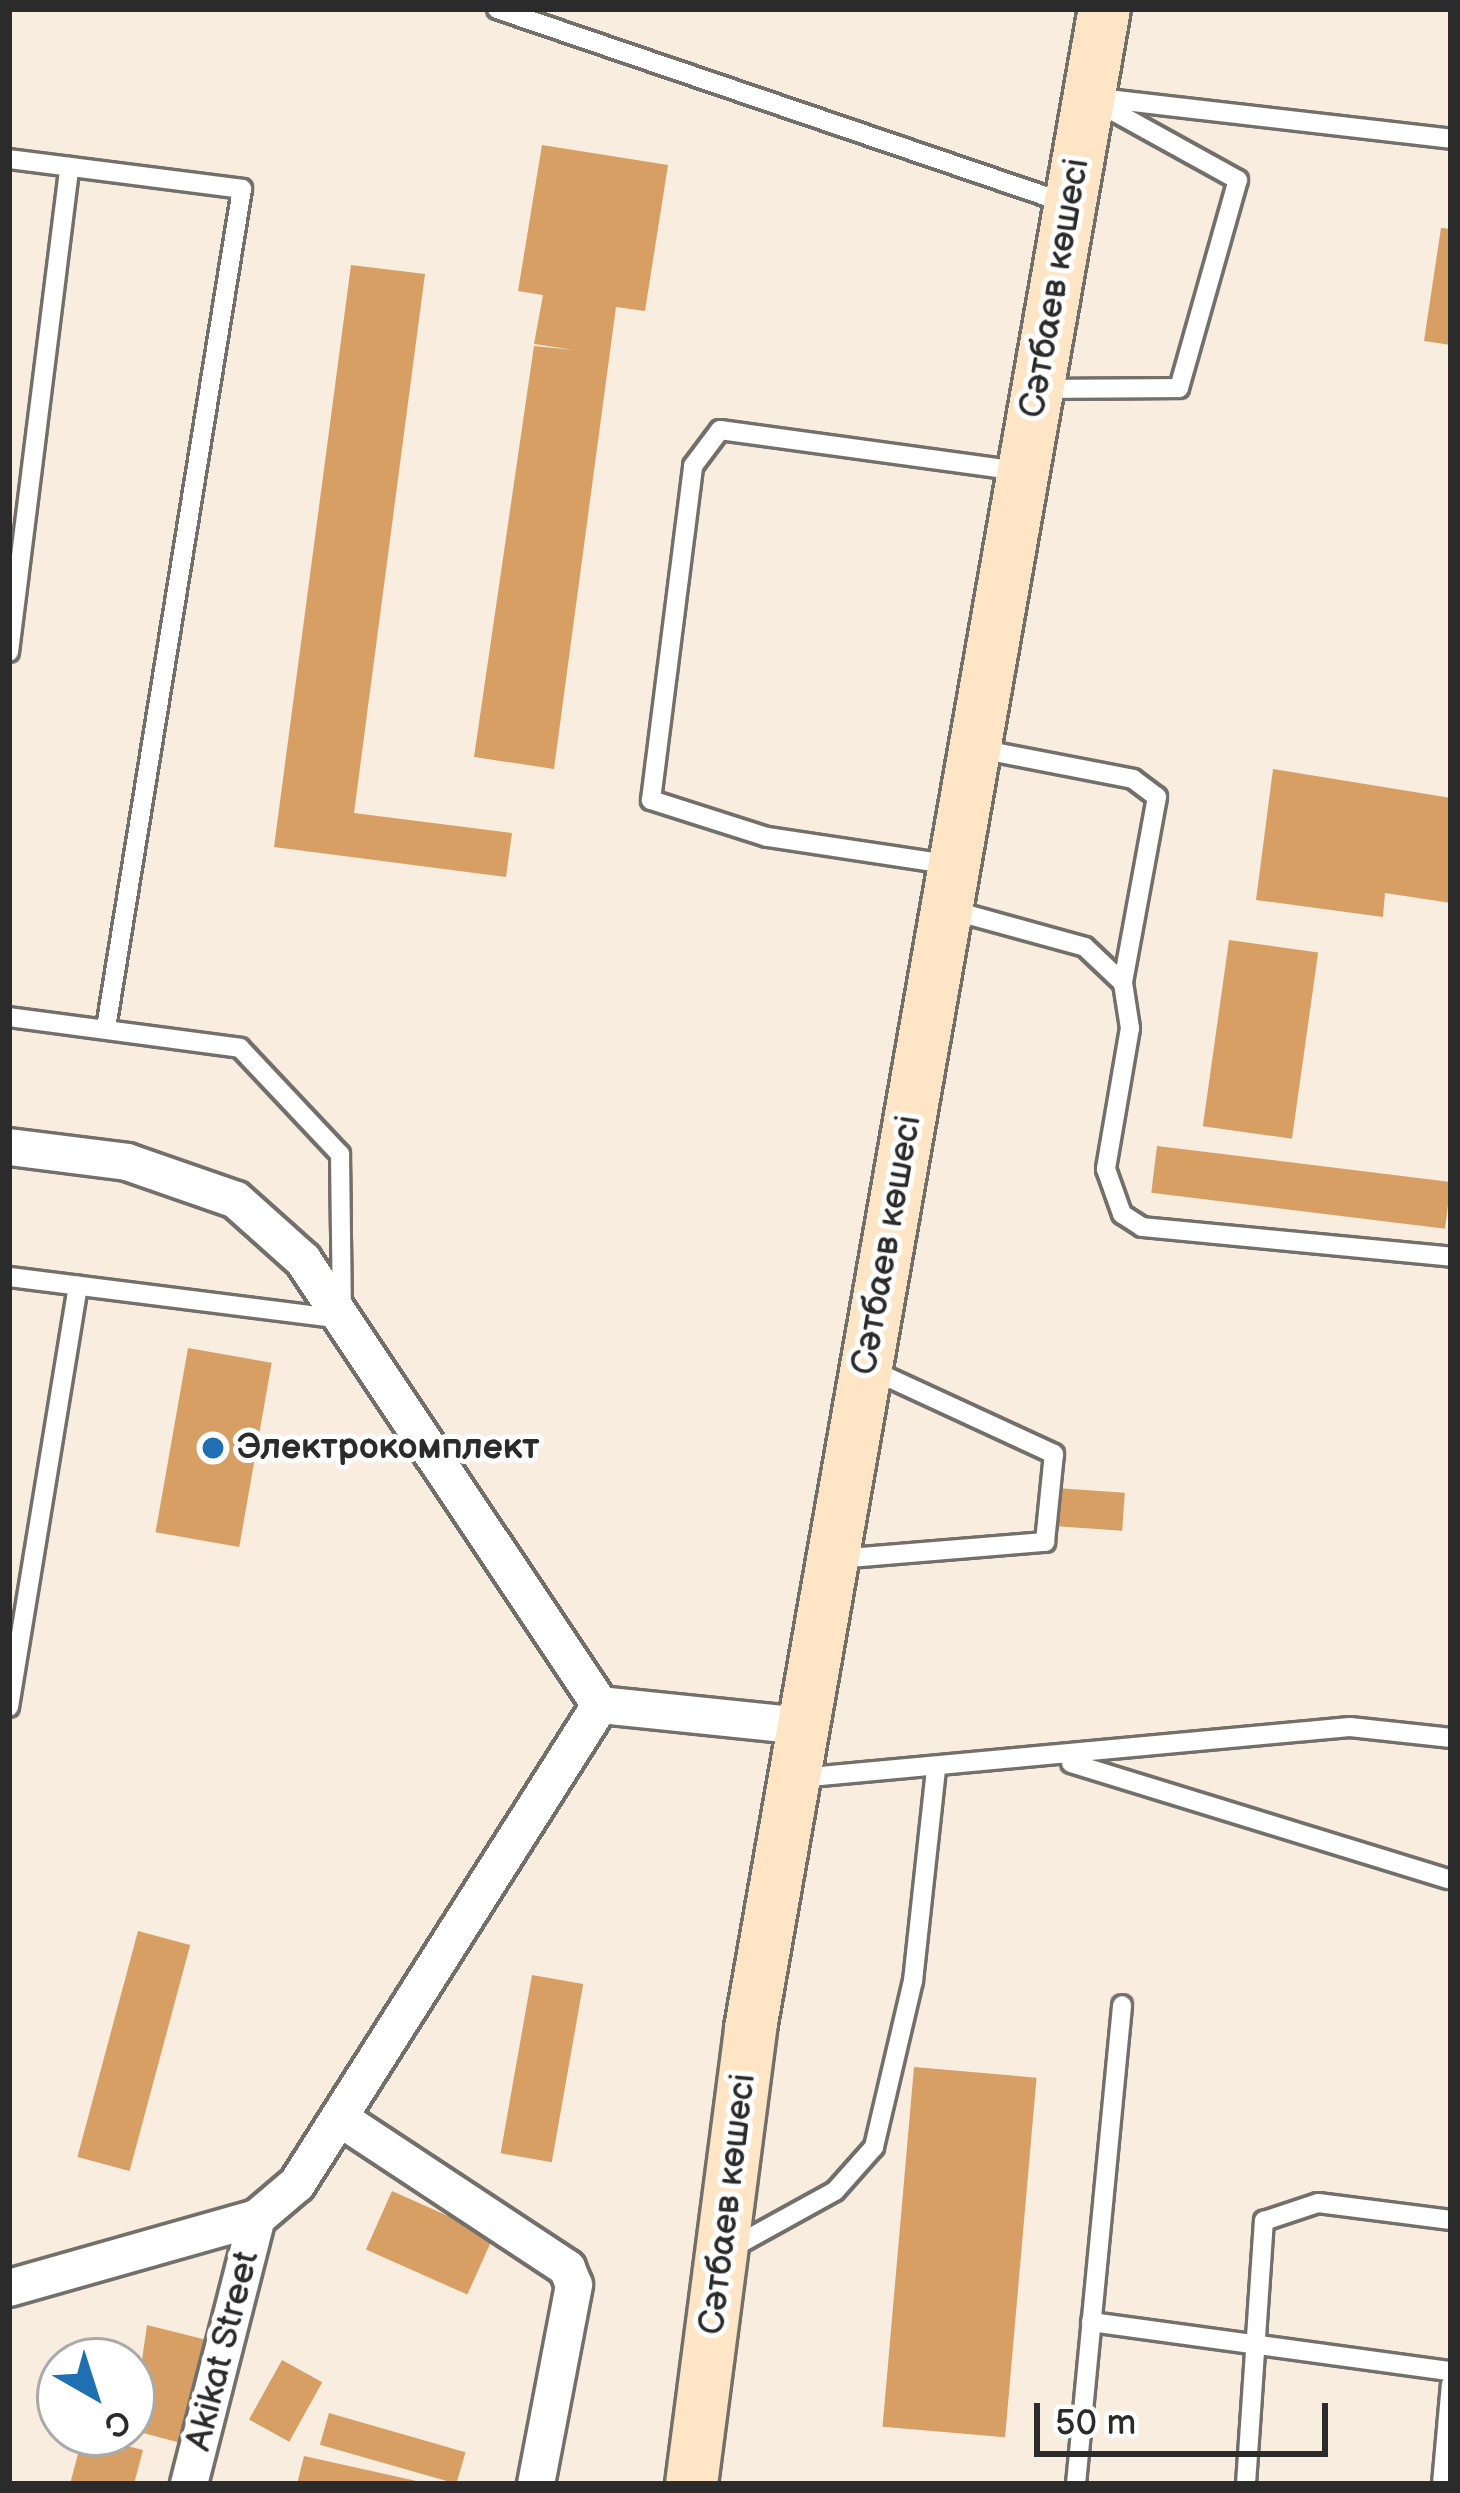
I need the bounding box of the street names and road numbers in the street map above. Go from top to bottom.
street label: Сәтбаев көшесі [1011,155,1099,421]
street label: Сәтбаев көшесі [843,1112,931,1378]
street label: Сәтбаев көшесі [691,2071,765,2337]
street label: Akikat Street [177,2246,269,2456]

